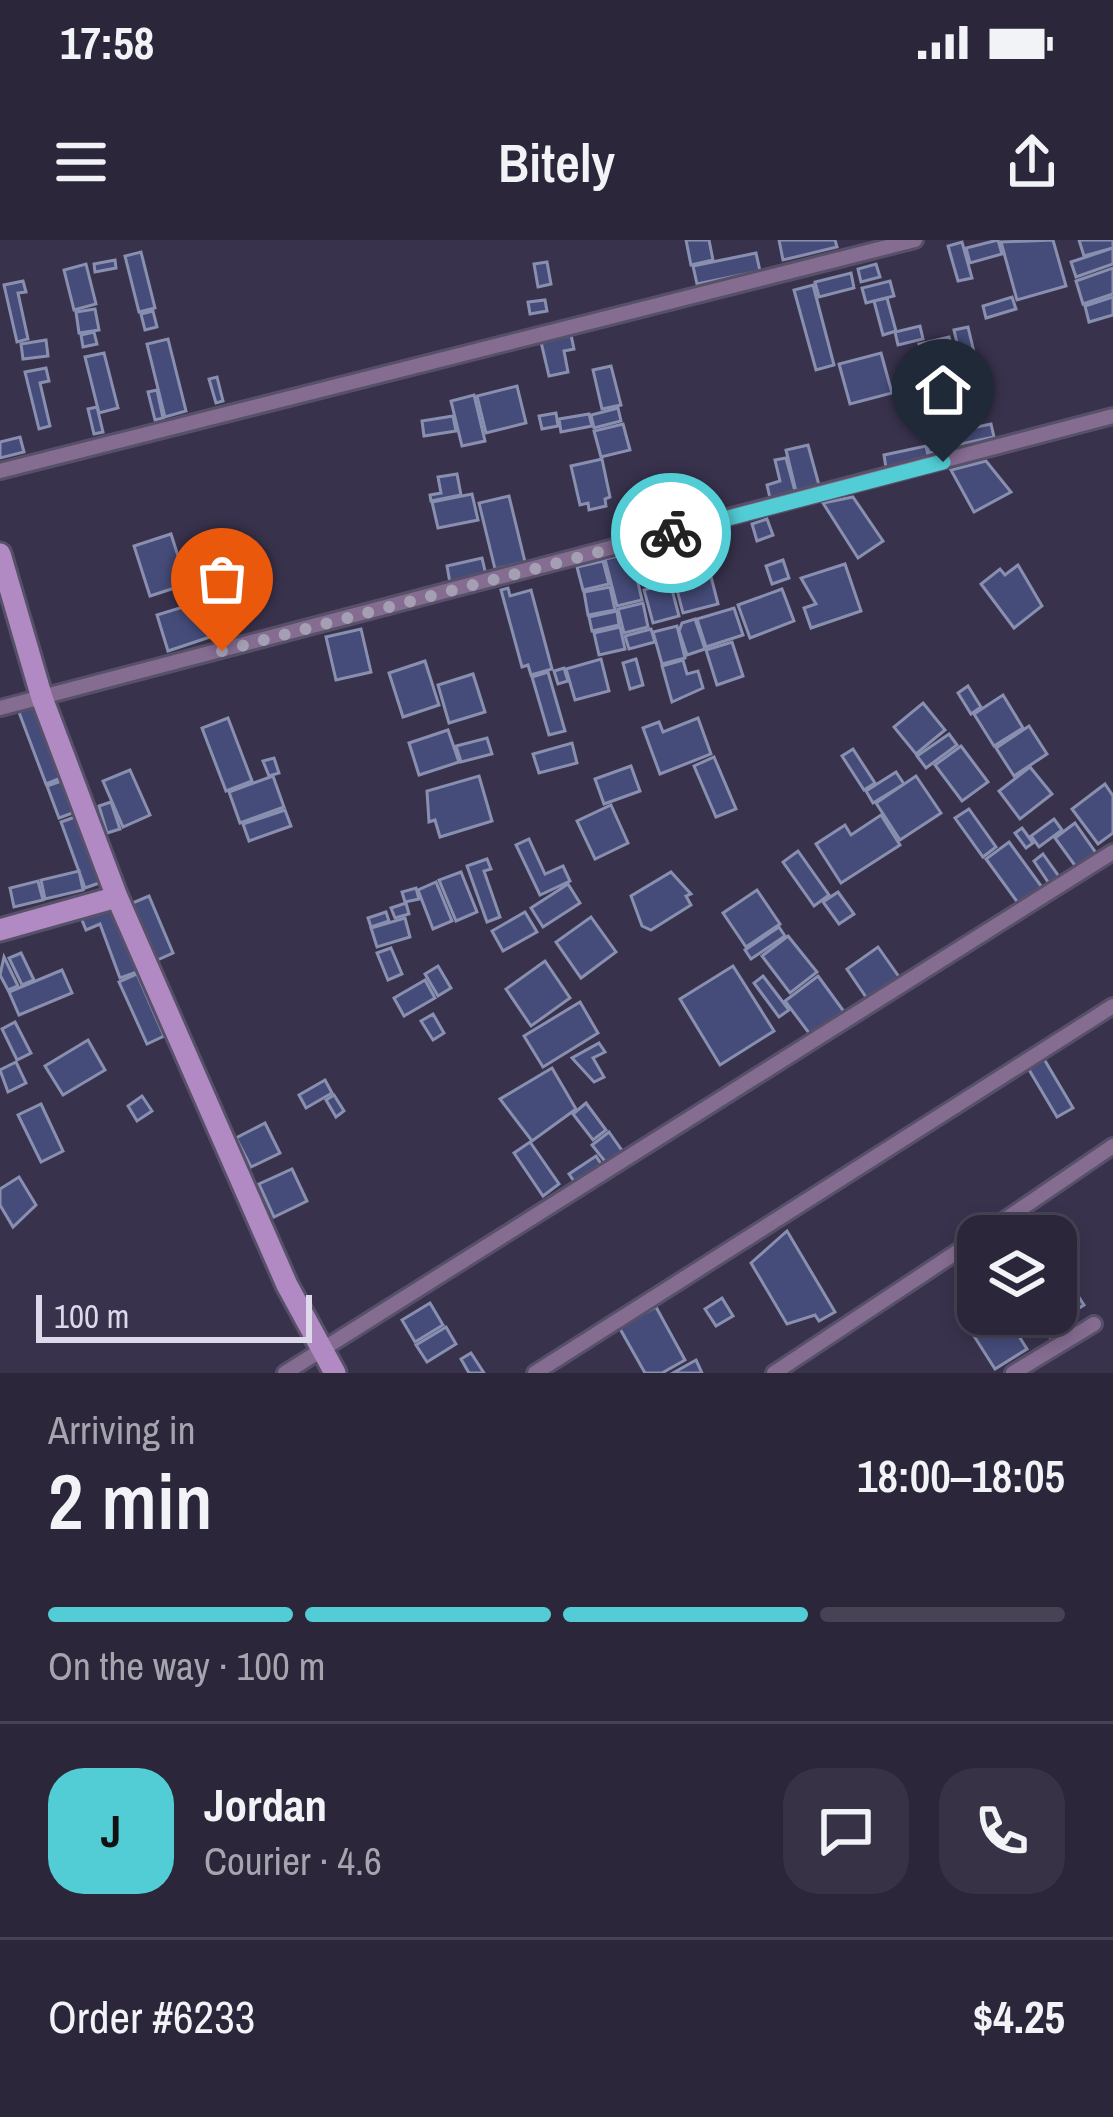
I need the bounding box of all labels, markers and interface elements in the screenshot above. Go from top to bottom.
text: 17:58 [60,12,154,73]
text: Bitely [498,126,615,199]
icon: menu [48,129,114,195]
icon: share [999,129,1065,195]
pin [892,339,994,462]
icon: home [910,357,976,423]
courier [611,473,731,593]
icon: bike [638,500,704,566]
pin [171,528,273,651]
icon: bag [189,546,255,612]
map controls [957,1215,1077,1335]
button: layers [957,1215,1077,1335]
scale bar [36,1289,312,1342]
text: 100 m [54,1294,129,1338]
text: Arriving in [48,1404,196,1456]
text: 18:00–18:05 [857,1445,1065,1506]
text: 2 min [48,1448,213,1553]
text: On the way · 100 m [48,1640,325,1692]
button: chat [783,1768,909,1894]
button: phone [939,1768,1065,1894]
text: Jordan [204,1774,327,1835]
text: J [101,1800,121,1861]
text: Courier · 4.6 [204,1835,382,1887]
text: Order #6233 [48,1986,255,2047]
text: $4.25 [973,1986,1065,2047]

